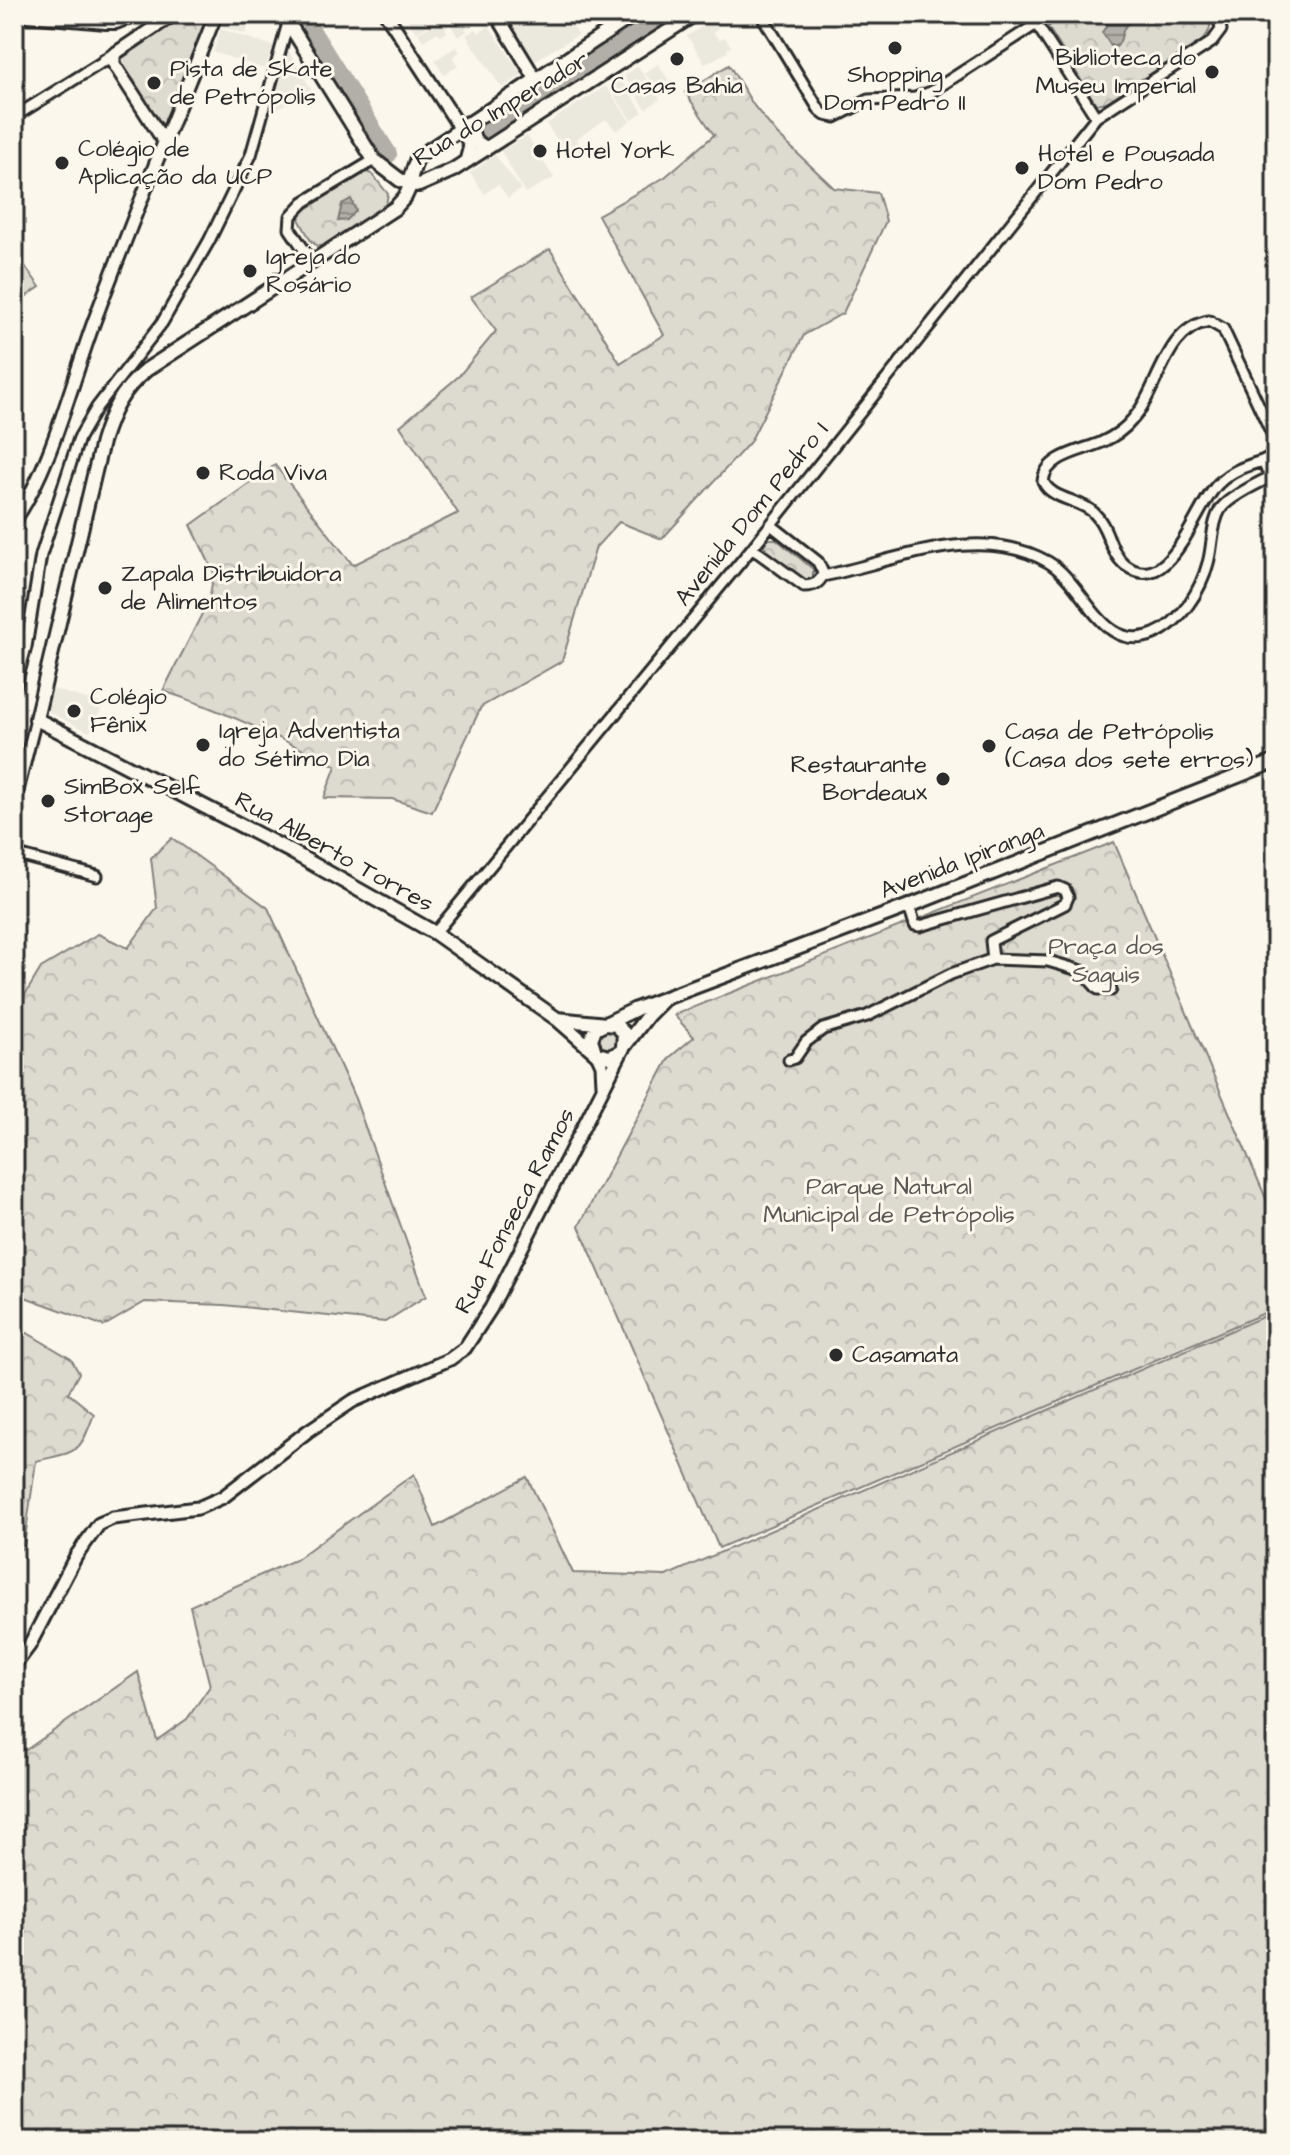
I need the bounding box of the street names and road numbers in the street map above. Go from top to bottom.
street label: Rua do Imperador [407,43,595,175]
street label: Avenida Dom Pedro I [667,415,837,613]
street label: Rua Alberto Torres [228,783,440,921]
street label: Avenida Ipiranga [875,814,1049,909]
street label: Rua Fonseca Ramos [446,1102,584,1320]

